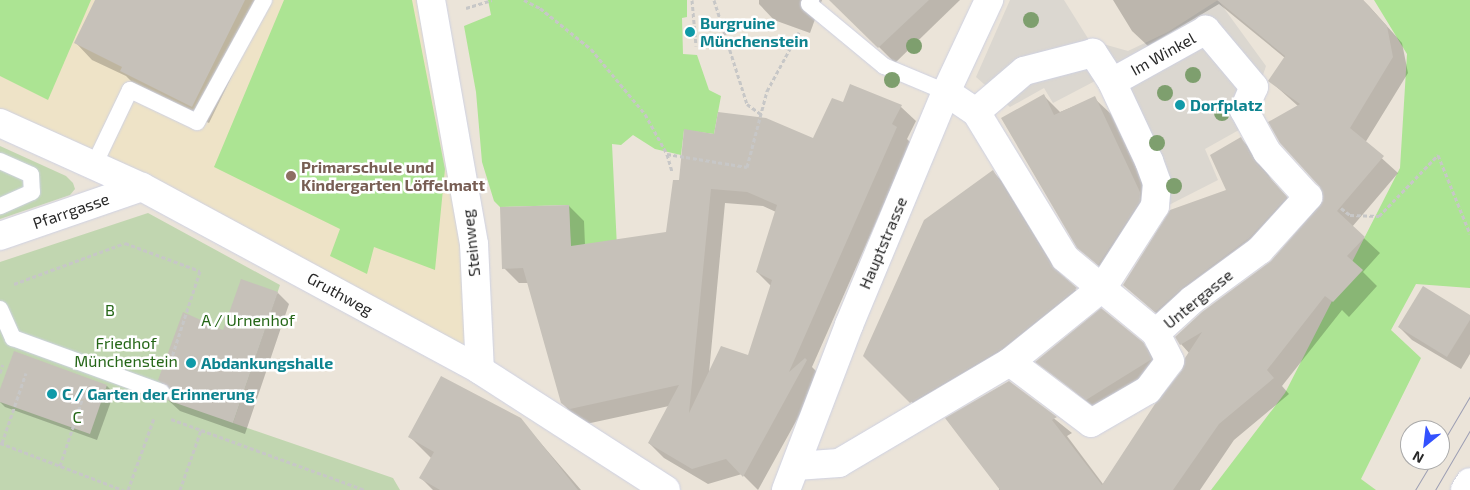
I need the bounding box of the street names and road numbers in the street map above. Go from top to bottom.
street label: Im Winkel [1127,28,1199,80]
street label: Pfarrgasse [30,189,112,233]
street label: Hauptstrasse [855,194,911,292]
street label: Steinweg [458,208,484,278]
street label: Untergasse [1160,265,1236,333]
street label: Gruthweg [304,268,376,320]

